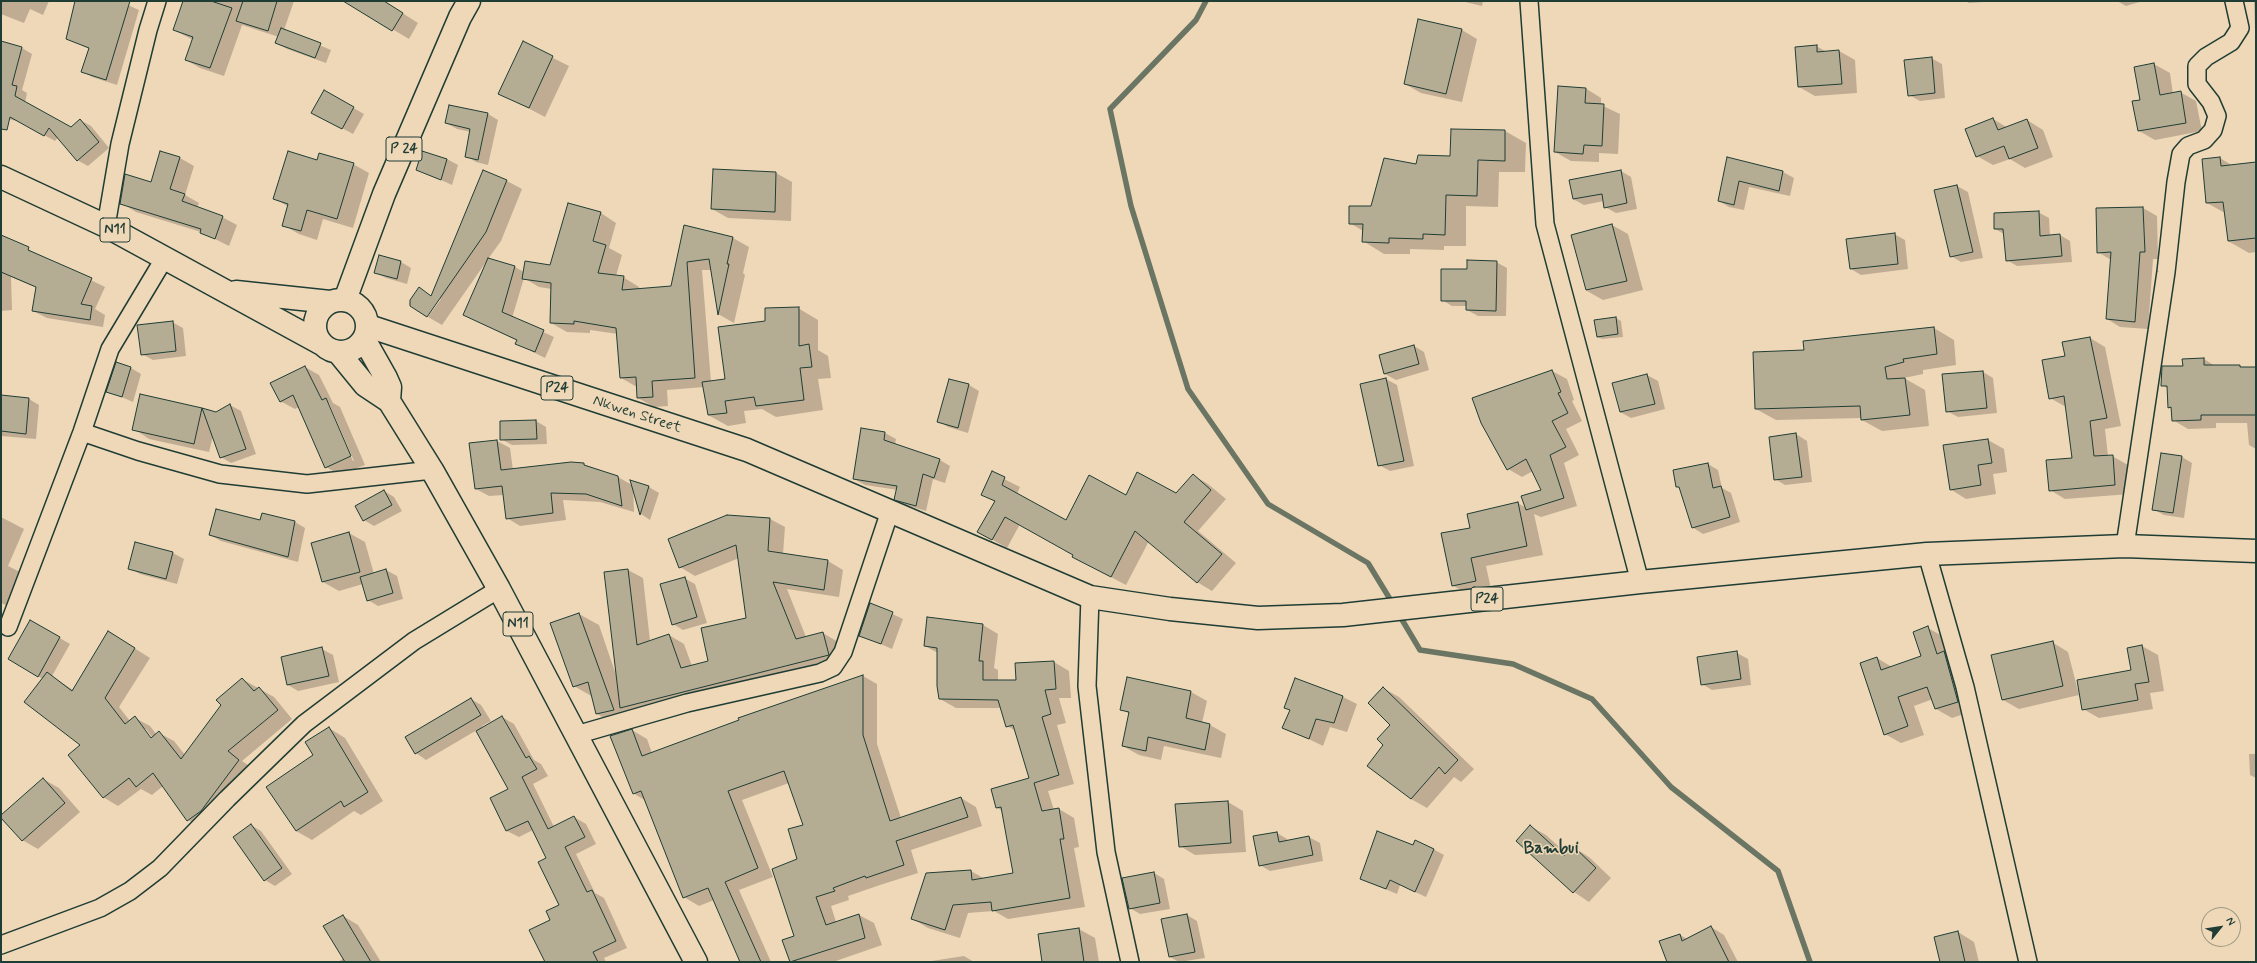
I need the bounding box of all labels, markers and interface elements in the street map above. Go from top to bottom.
road number: P 24 [386,137,422,161]
road number: N11 [100,218,130,242]
road number: P24 [541,376,573,400]
street label: Nkwen Street [590,392,684,438]
road number: P24 [1471,587,1503,611]
road number: N11 [503,612,533,636]
district label: Bambui [1523,839,1579,859]
north arrow [2201,907,2241,947]
text: N [2223,915,2238,928]

